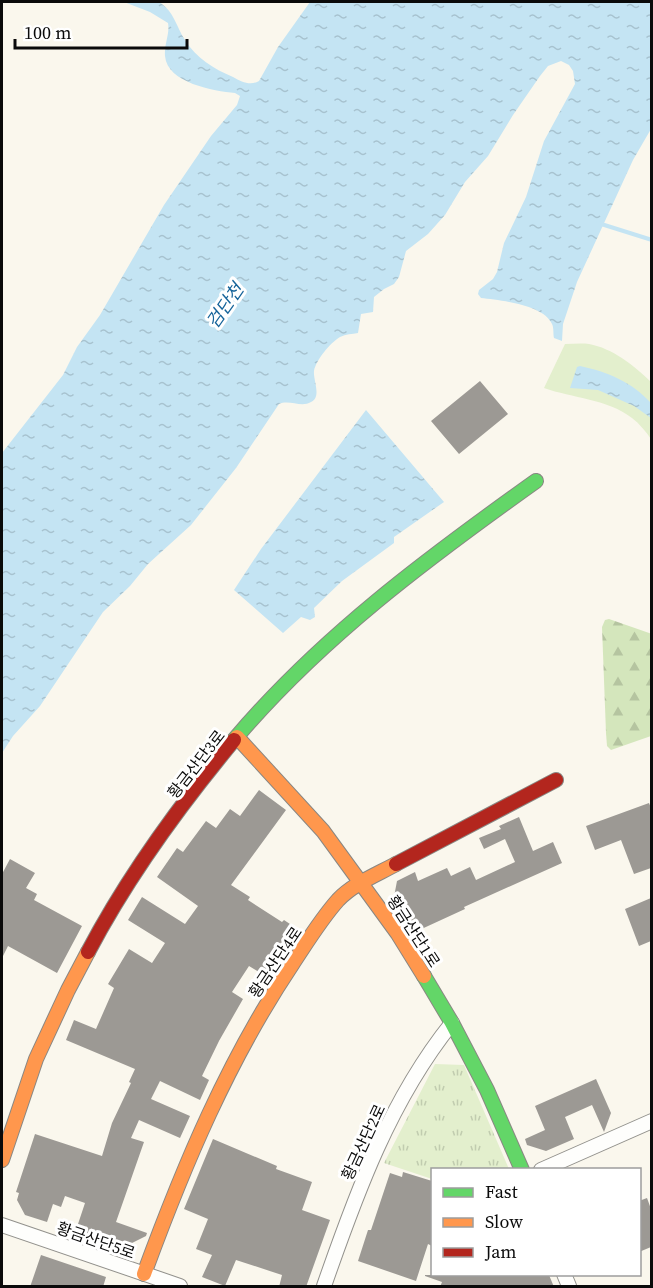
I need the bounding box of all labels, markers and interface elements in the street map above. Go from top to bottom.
scale bar [15,12,188,50]
text: 100 m [24,20,71,45]
water label: 검단천 [200,276,250,333]
street label: 황금산단3로 [162,725,230,803]
street label: 황금산단1로 [383,891,446,971]
street label: 황금산단4로 [243,922,307,1002]
street label: 황금산단2로 [336,1100,390,1184]
legend [431,1168,641,1276]
text: Fast [485,1179,518,1204]
text: Slow [485,1209,523,1234]
street label: 황금산단5로 [54,1216,138,1264]
text: Jam [484,1239,517,1264]

